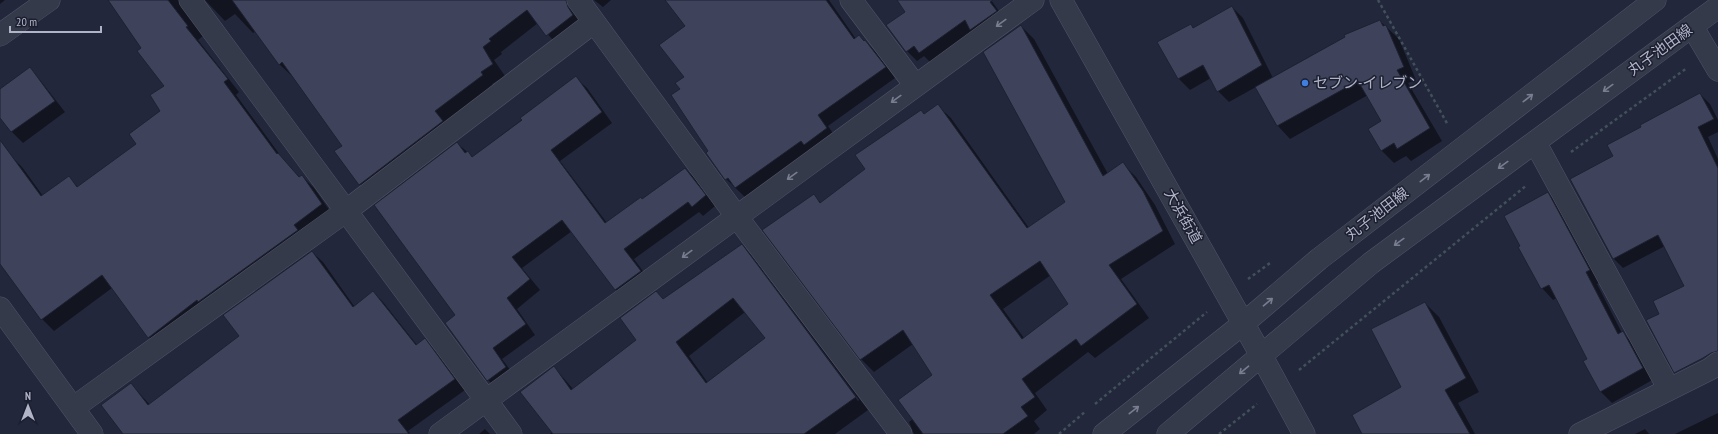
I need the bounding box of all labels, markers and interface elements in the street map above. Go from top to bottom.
scale bar [10,8,101,34]
text: 20 m [16,14,37,29]
one-way arrow [996,19,1007,27]
street label: 丸子池田線 [1624,20,1696,79]
place label: セブン-イレブン [1313,73,1422,92]
marker: セブン-イレブン [1300,78,1310,88]
one-way arrow [1602,84,1613,92]
one-way arrow [1522,94,1533,103]
one-way arrow [891,95,902,103]
one-way arrow [1498,161,1509,169]
one-way arrow [786,172,797,181]
one-way arrow [1419,174,1430,182]
street label: 丸子池田線 [1341,183,1412,244]
street label: 大浜街道 [1161,185,1206,247]
one-way arrow [1393,238,1404,247]
one-way arrow [682,249,693,258]
one-way arrow [1263,298,1274,307]
one-way arrow [1239,365,1250,374]
north arrow [8,386,48,426]
text: N [25,389,31,403]
one-way arrow [1129,405,1140,414]

